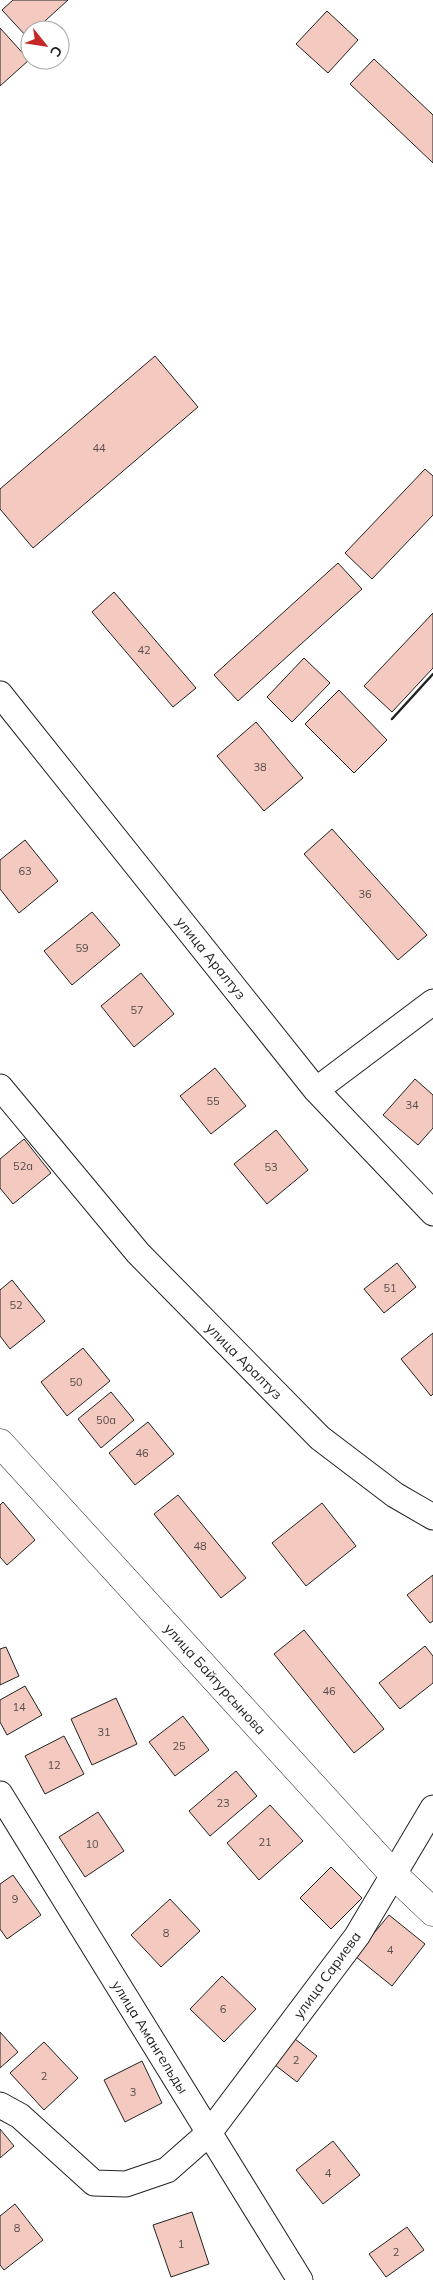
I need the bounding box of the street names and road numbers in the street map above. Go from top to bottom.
street label: улица Аралтуз [172,913,250,1003]
street label: улица Аралтуз [202,1319,286,1403]
street label: улица Байтурсынова [160,1620,270,1738]
street label: улица Сариева [289,1928,365,2022]
street label: улица Амангельды [108,1977,192,2097]

